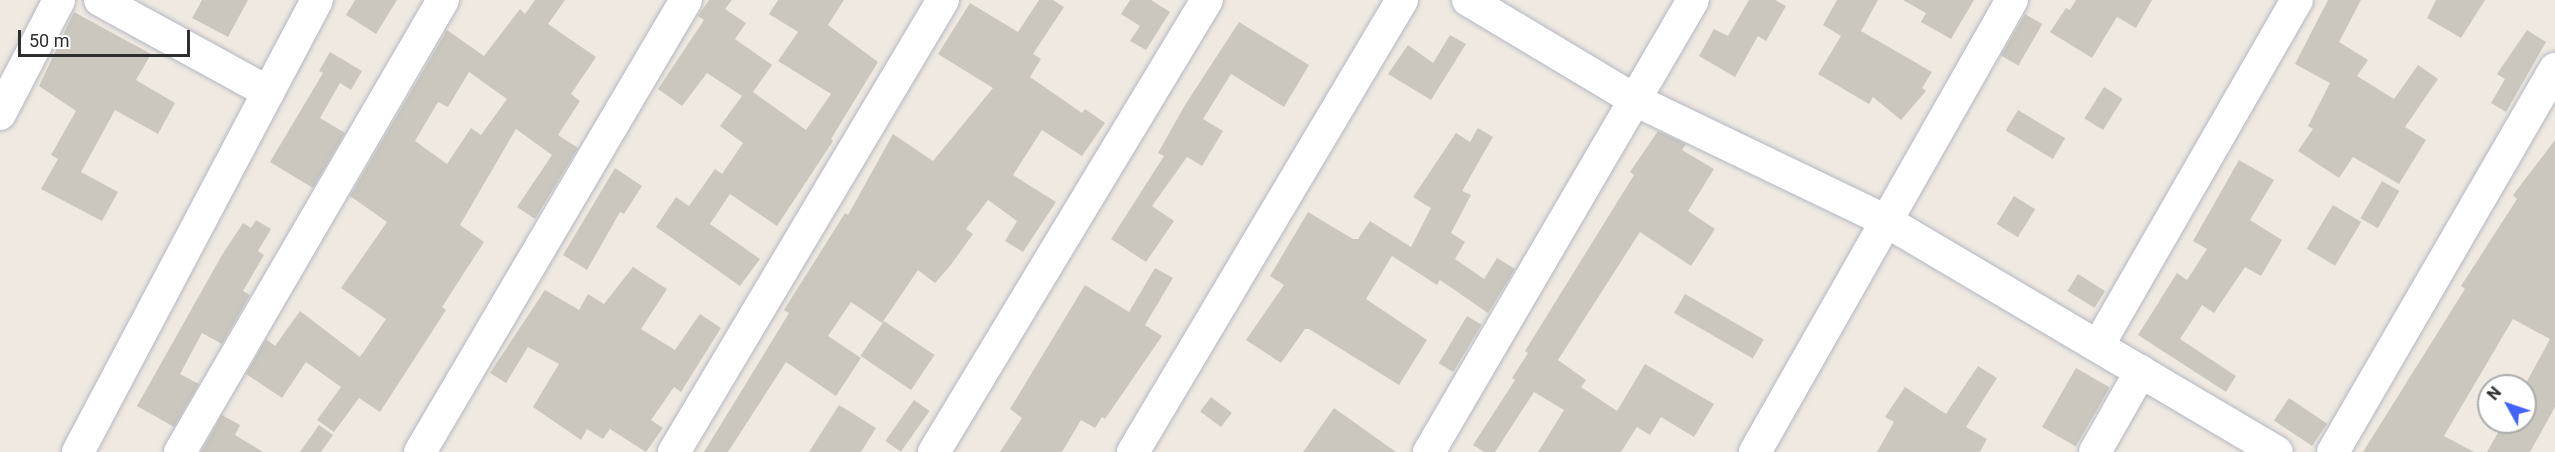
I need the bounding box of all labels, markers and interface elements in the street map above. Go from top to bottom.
scale bar [21,18,194,56]
text: 50 m [29,30,69,51]
north arrow [2477,374,2537,434]
text: N [2483,383,2505,404]

